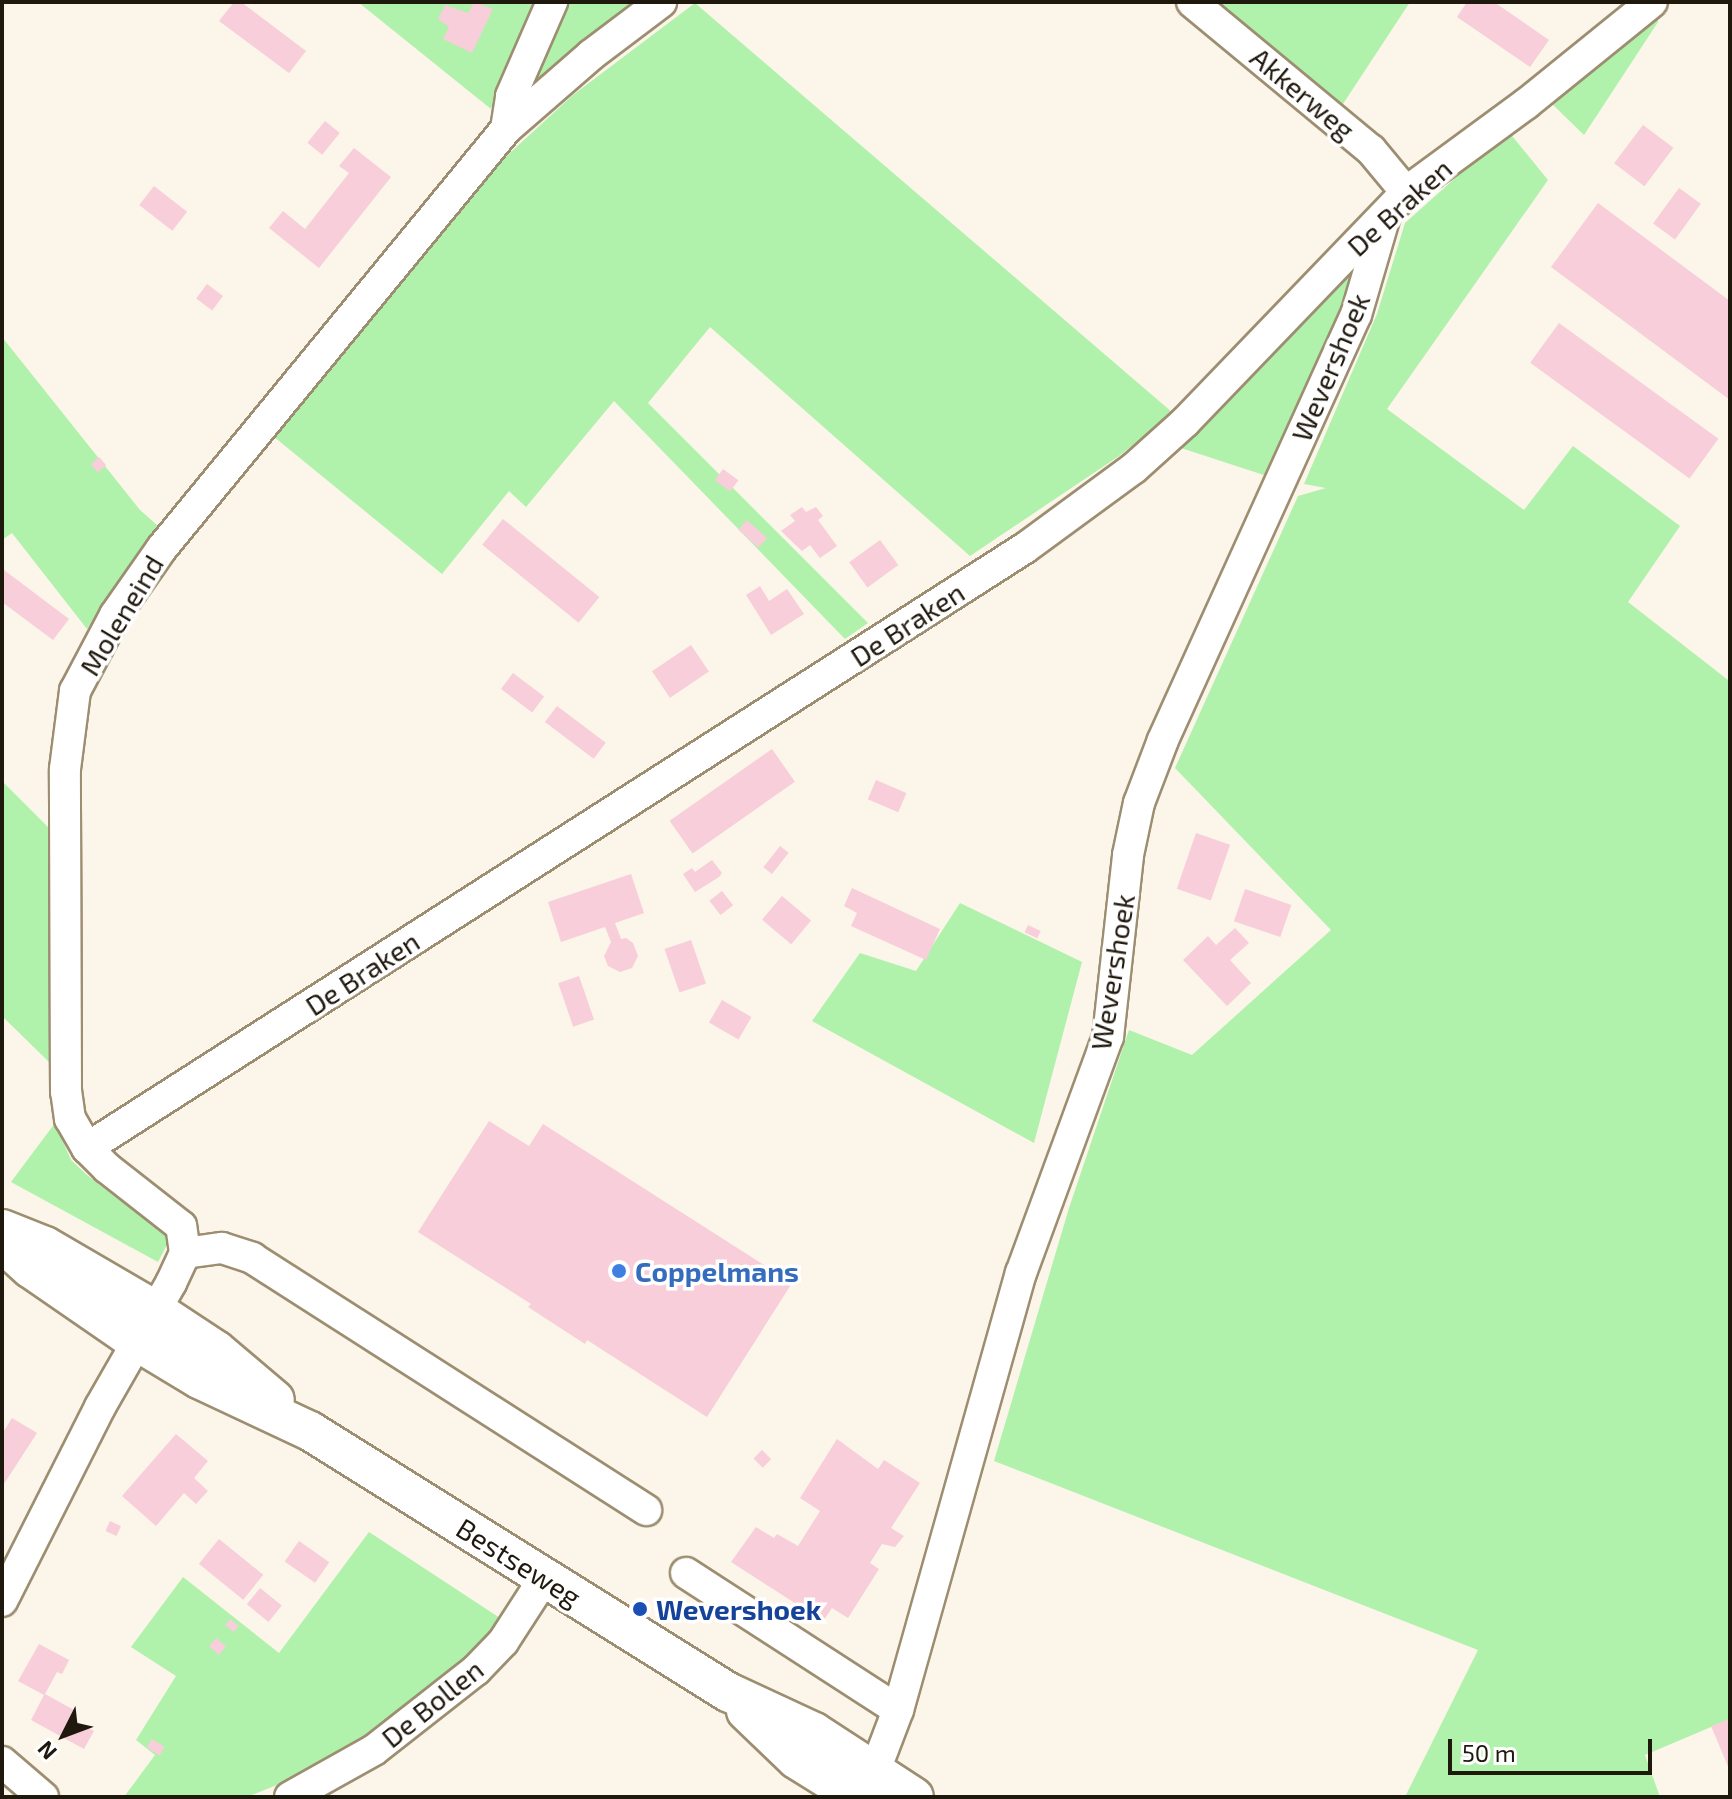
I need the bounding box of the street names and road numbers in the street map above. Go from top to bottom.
street label: Akkerweg [1244,40,1362,146]
street label: De Braken [1340,151,1458,263]
street label: Wevershoek [1284,288,1376,446]
street label: Moleneind [72,549,170,681]
street label: De Braken [844,575,970,673]
street label: Wevershoek [1083,892,1141,1052]
street label: De Braken [299,924,425,1022]
street label: Bestseweg [451,1511,587,1613]
street label: De Bollen [374,1652,490,1754]

